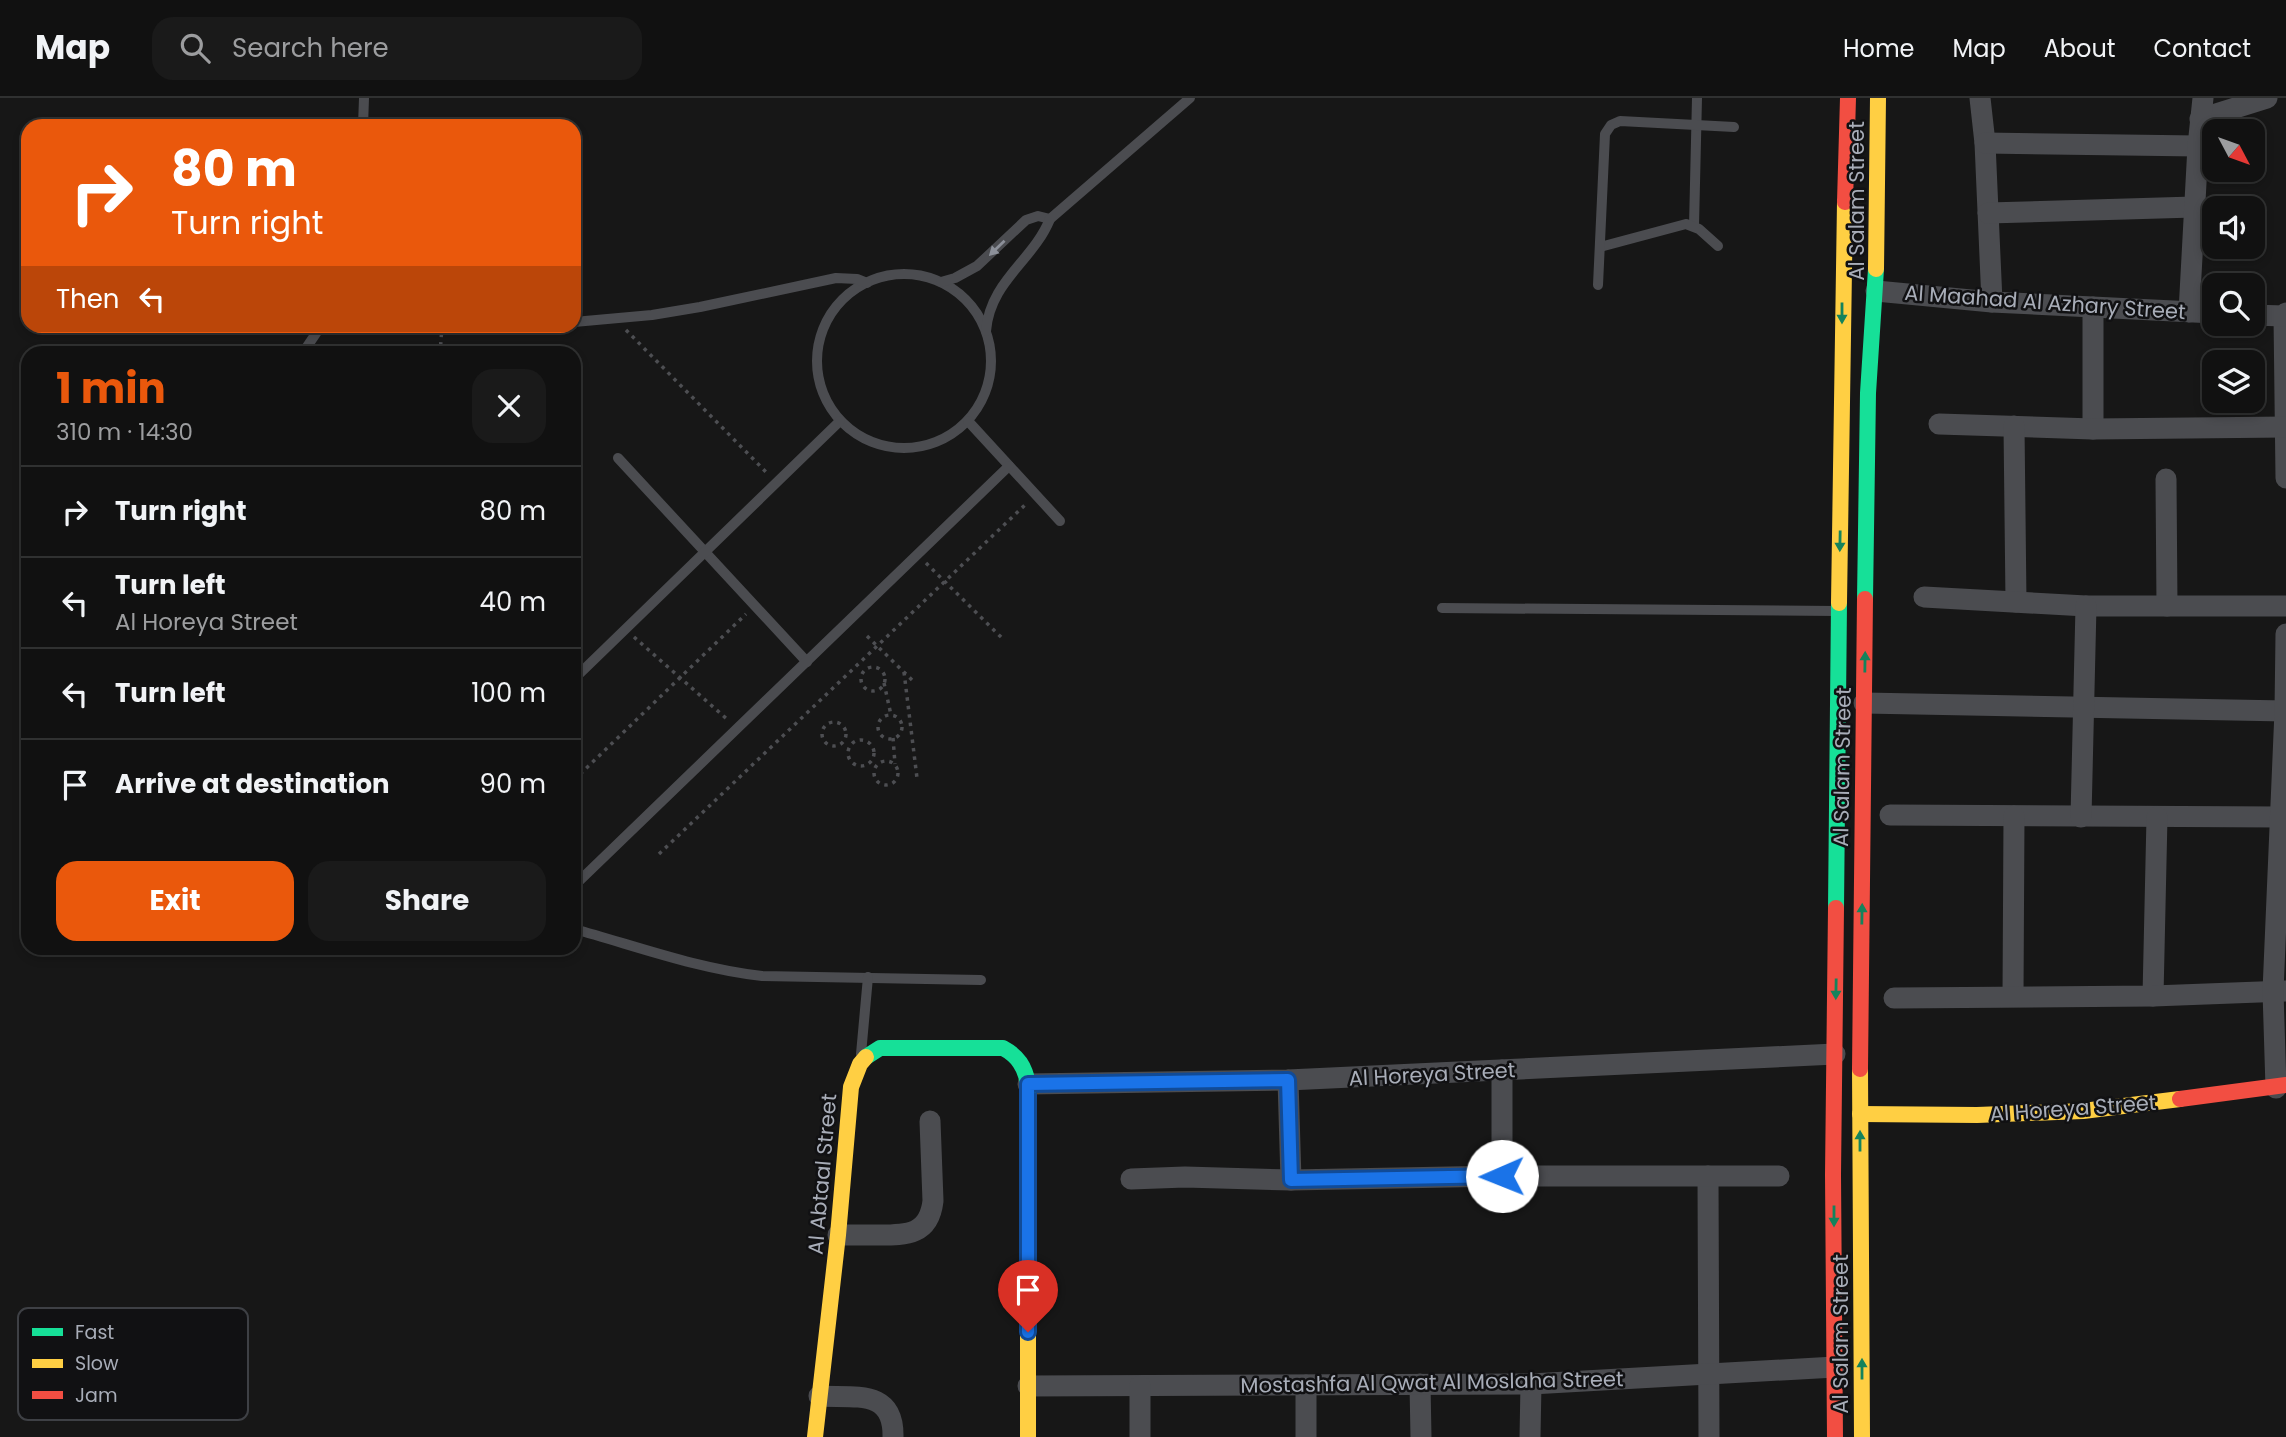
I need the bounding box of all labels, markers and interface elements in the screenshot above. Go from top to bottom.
search box [152,17,642,80]
text: Map [35,24,110,71]
icon: search [176,29,214,67]
text: Search here [232,30,389,66]
text: Home [1843,32,1915,65]
text: Map [1953,32,2006,65]
text: About [2044,32,2115,65]
text: Contact [2153,32,2251,65]
north arrow [2202,119,2264,182]
map controls [2202,119,2265,413]
street label: Al Salam Street [1842,121,1871,281]
text: 80 m [171,135,297,203]
icon: right [56,147,147,238]
button: sound [2202,196,2265,259]
text: Turn right [171,200,323,245]
one-way arrow [988,240,1005,257]
button: search [2202,273,2265,336]
street label: Al Maahad Al Azhary Street [1903,278,2187,326]
icon: left [133,280,171,318]
text: Then [56,281,119,317]
one-way arrow [1836,302,1848,324]
button: layers [2202,350,2265,413]
text: 1 min [56,359,166,418]
button: close [472,369,546,443]
text: 310 m · 14:30 [56,416,193,448]
icon: right [56,493,94,531]
text: Turn right [115,493,247,529]
text: 80 m [480,493,546,529]
one-way arrow [1834,530,1846,552]
text: Turn left [115,567,226,603]
icon: left [56,584,94,622]
text: 40 m [480,584,546,620]
text: Al Horeya Street [115,606,298,638]
one-way arrow [1859,651,1871,673]
icon: left [56,675,94,713]
text: Turn left [115,675,226,711]
text: 100 m [471,675,546,711]
street label: Al Salam Street [1826,687,1858,847]
icon: arrive [56,766,94,804]
text: Arrive at destination [115,766,390,802]
text: 90 m [480,766,546,802]
button: Exit [56,861,294,941]
button: Share [308,861,546,941]
one-way arrow [1856,903,1868,925]
one-way arrow [1830,978,1842,1000]
street label: Al Horeya Street [1348,1055,1516,1093]
street label: Al Horeya Street [1989,1088,2157,1128]
street label: Al Abtaal Street [801,1092,843,1256]
one-way arrow [1854,1130,1866,1152]
position arrow [1465,1139,1539,1213]
one-way arrow [1828,1205,1840,1227]
street label: Al Salam Street [1826,1254,1855,1414]
pin [998,1260,1058,1332]
icon: arrive [1009,1271,1047,1309]
legend [18,1308,248,1420]
text: Fast [75,1319,114,1346]
text: Slow [75,1350,119,1377]
one-way arrow [1856,1358,1868,1380]
street label: Mostashfa Al Qwat Al Moslaha Street [1240,1364,1624,1400]
text: Jam [75,1382,117,1409]

